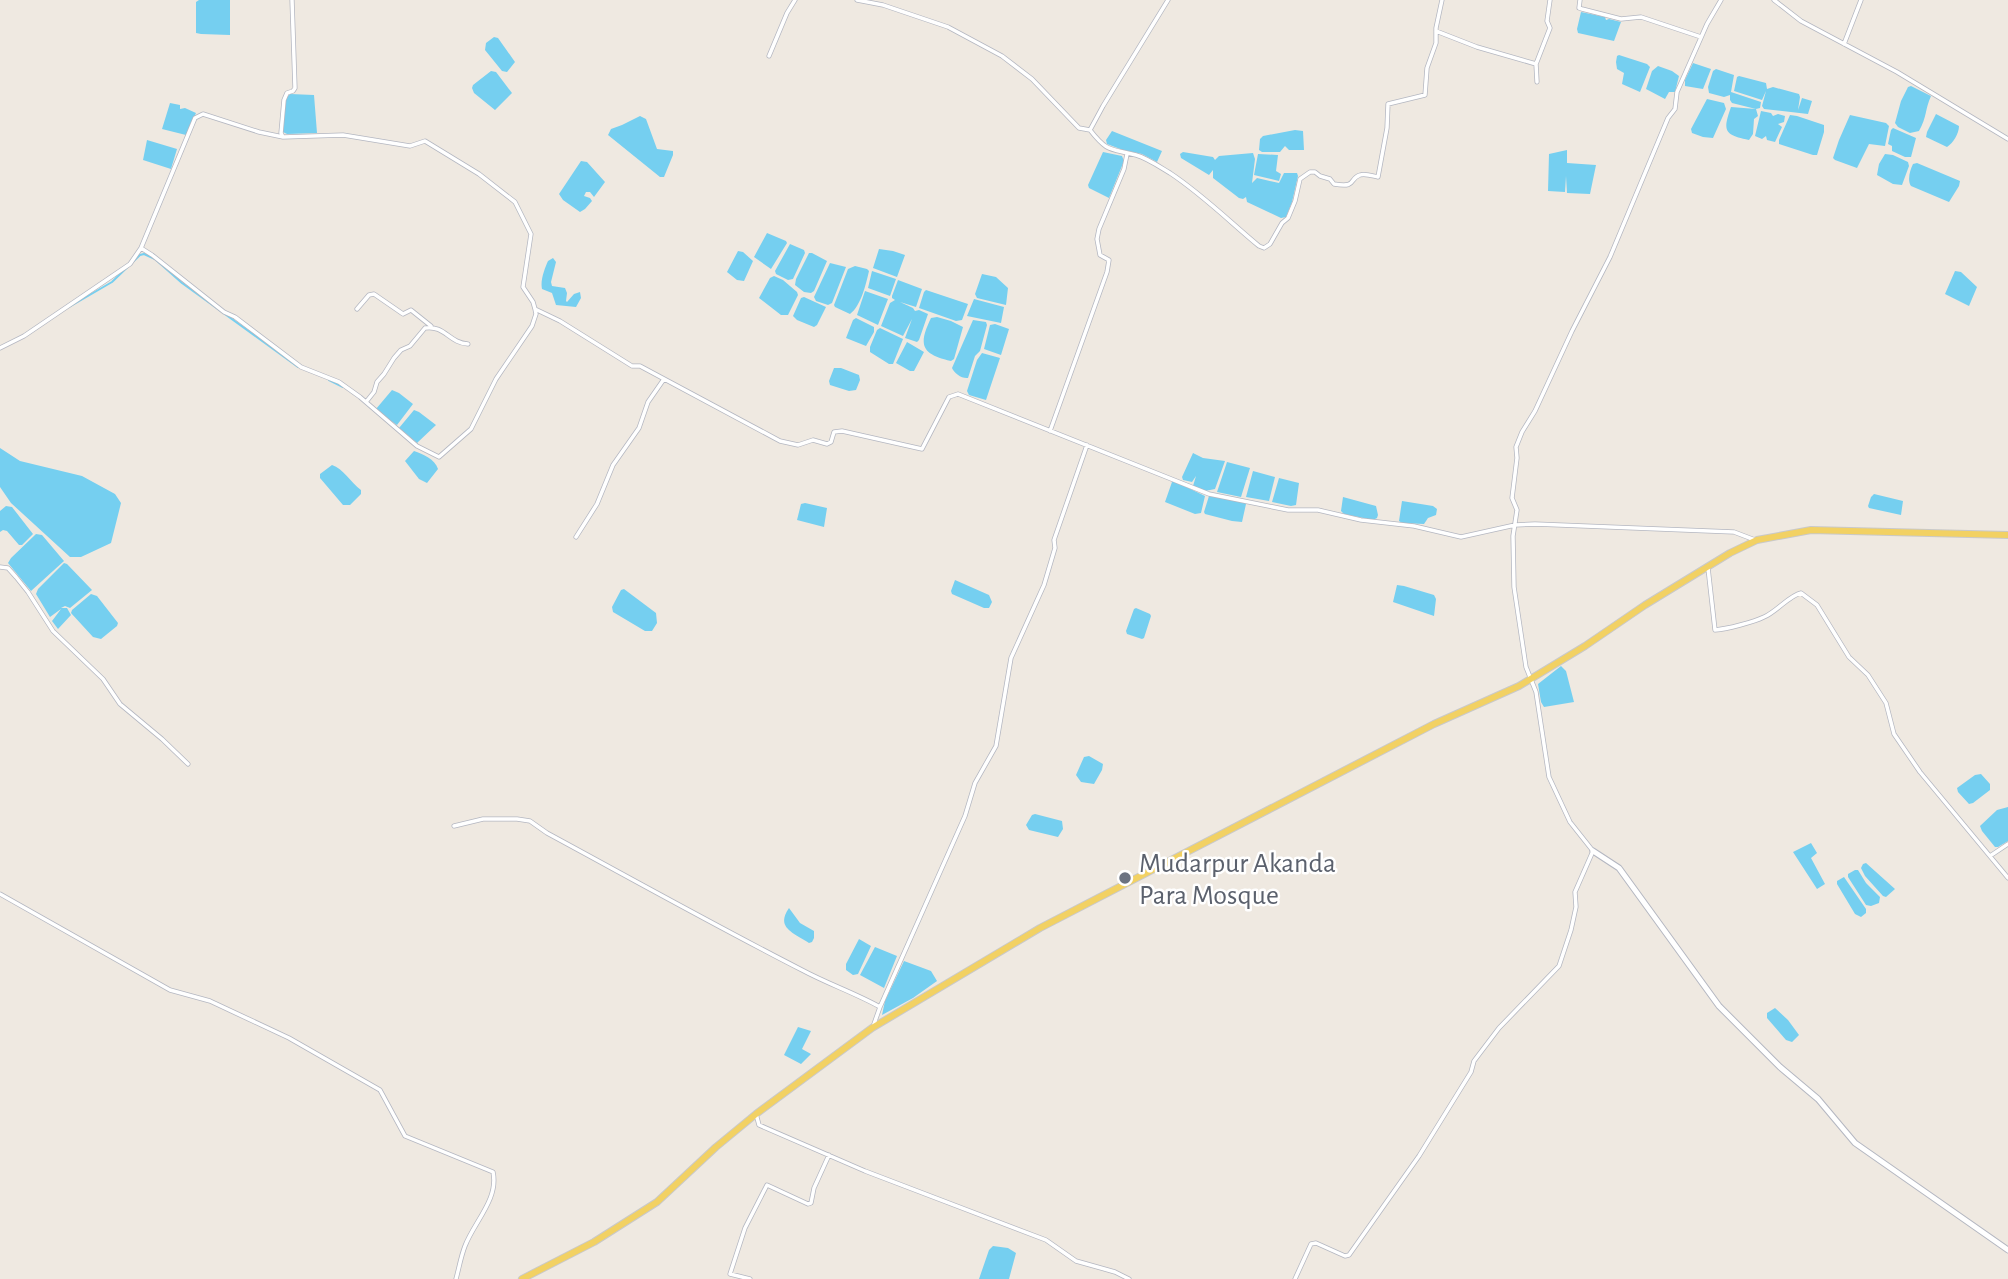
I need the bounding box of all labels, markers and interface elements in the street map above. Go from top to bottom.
place label: Mudarpur Akanda Para Mosque [1139,850,1336,910]
marker: Mudarpur Akanda Para Mosque [1117,870,1133,886]

